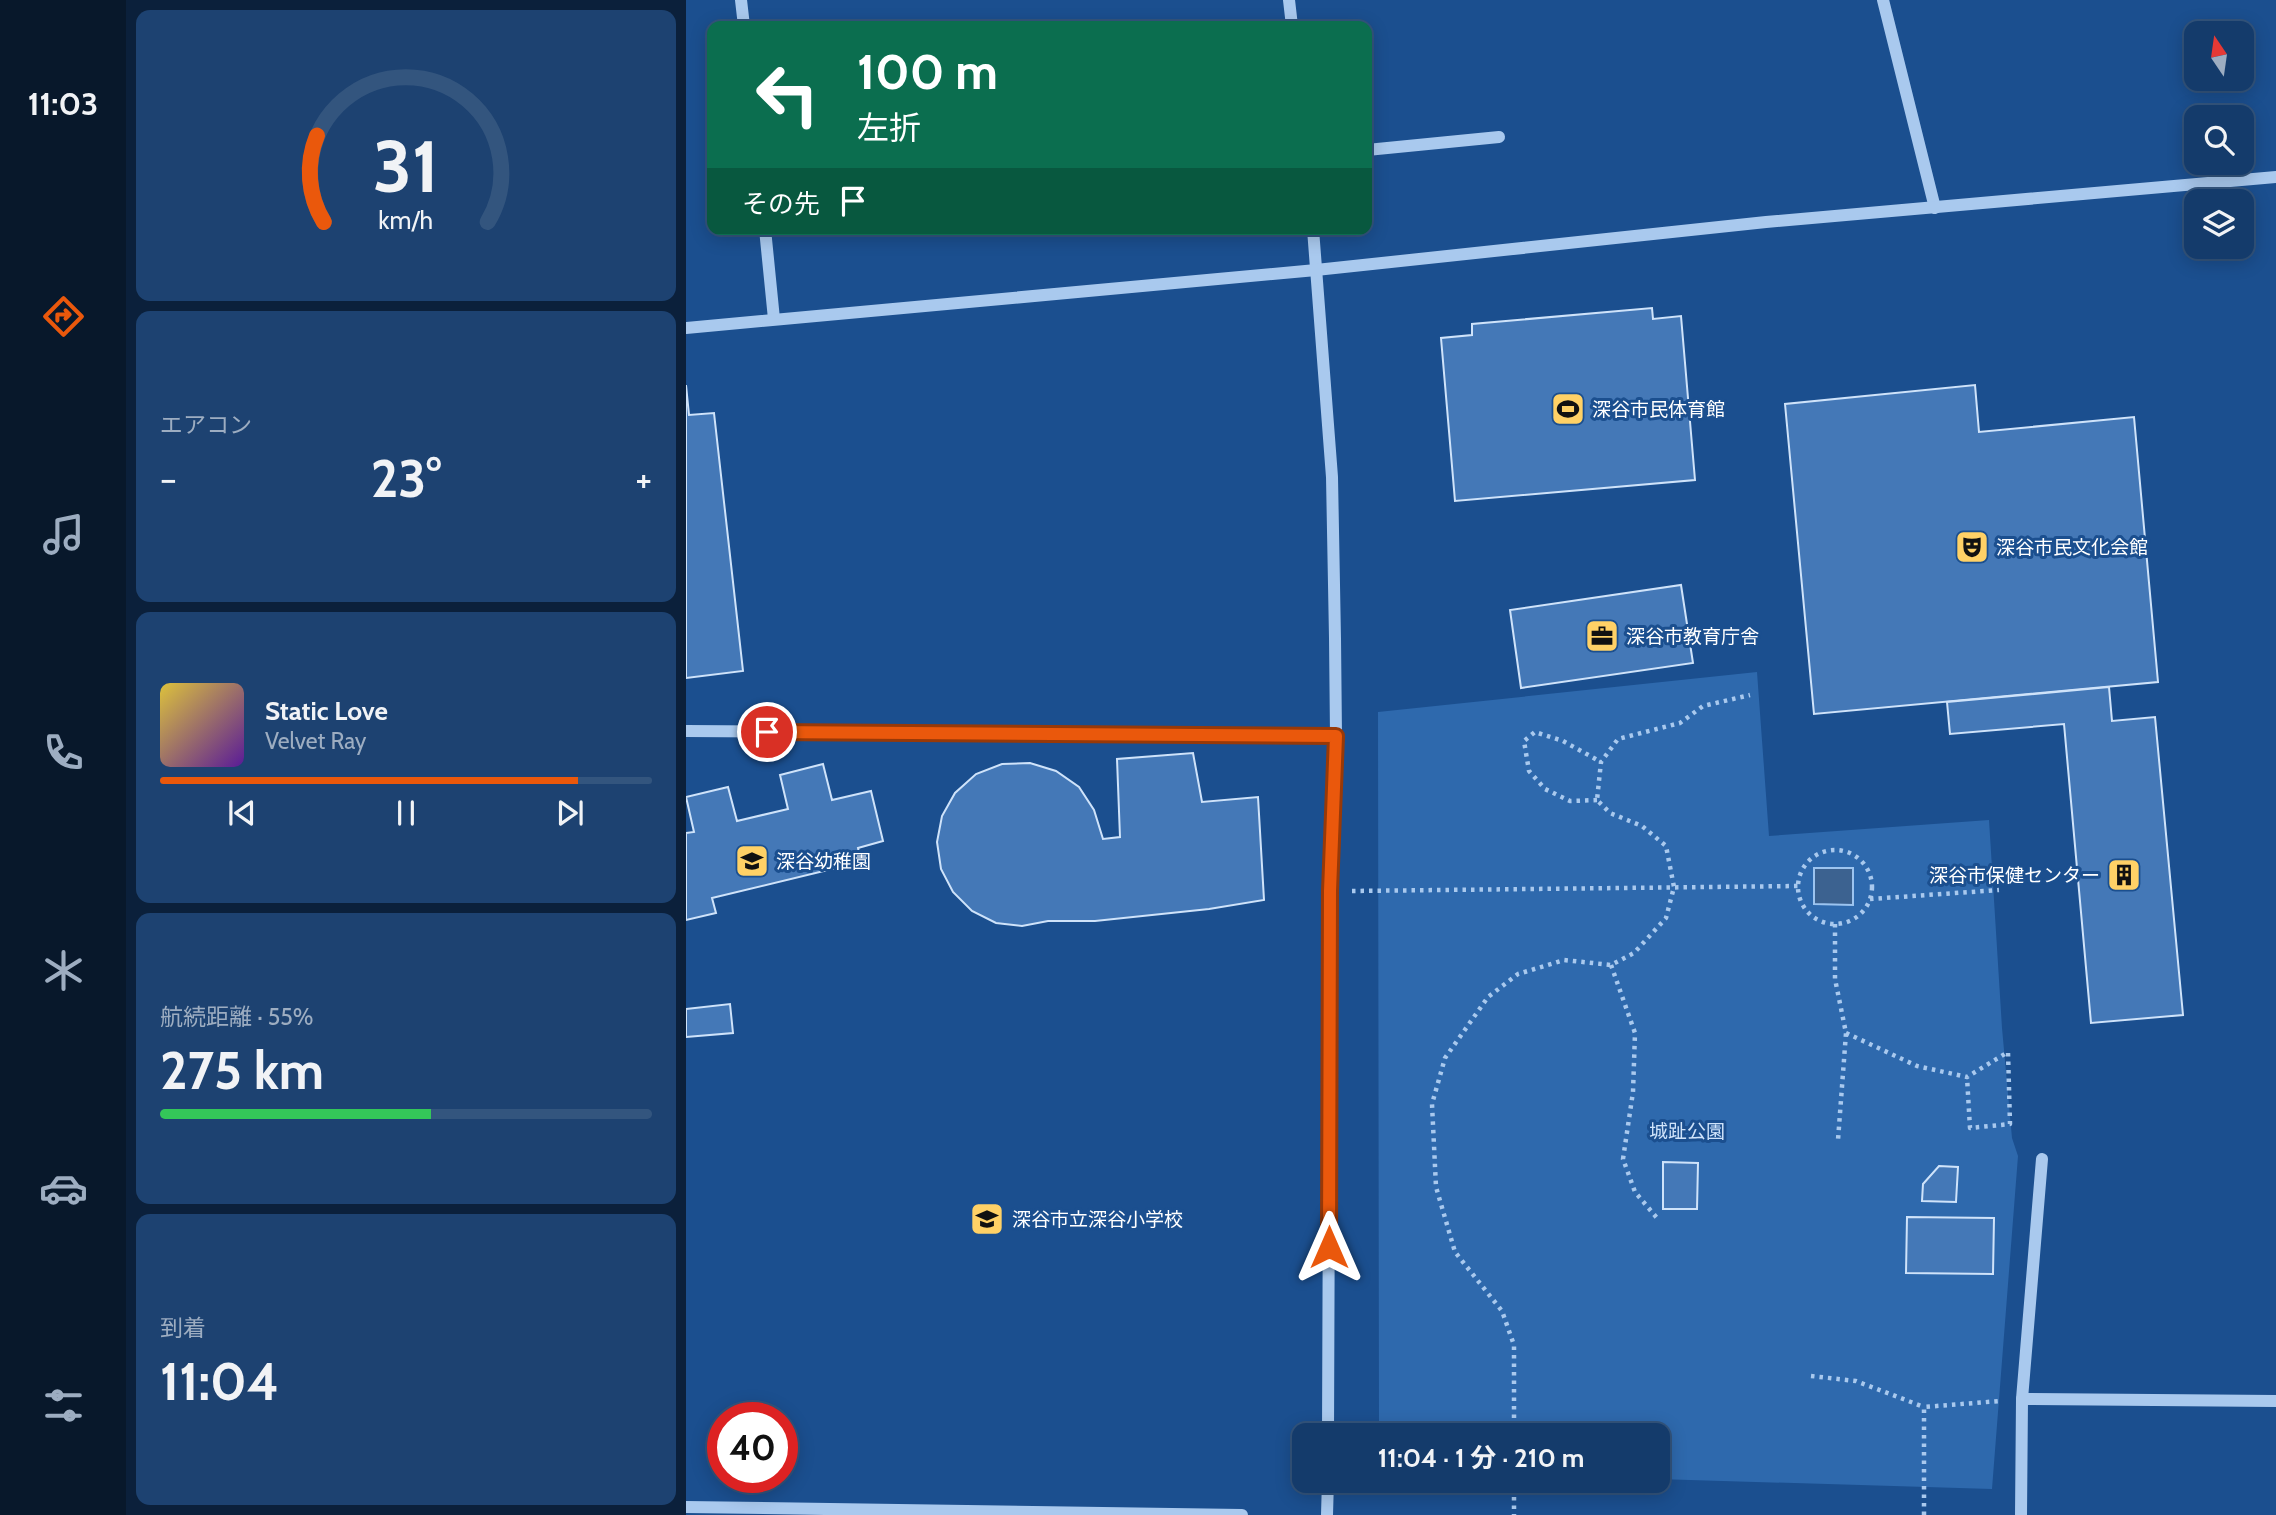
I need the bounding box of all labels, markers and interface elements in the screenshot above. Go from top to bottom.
north arrow [2184,21,2254,91]
map controls [2184,21,2254,259]
text: 100 m [857,42,998,101]
icon: left [742,49,833,140]
text: 11:03 [28,84,98,123]
button: search [2184,105,2254,175]
text: 左折 [857,108,921,147]
text: 31 [373,122,439,210]
icon: arrive [834,182,872,220]
text: その先 [742,188,820,220]
button: layers [2184,189,2254,259]
text: km/h [379,204,433,234]
icon: directions [39,292,88,341]
sports icon: 深谷市民体育館 [1549,390,1587,428]
place label: 深谷市民体育館 [1592,398,1725,421]
text: エアコン [160,411,252,439]
text: 23° [371,447,441,510]
text: − [160,455,177,502]
text: + [635,455,652,502]
icon: music [39,510,88,559]
theatre icon: 深谷市民文化会館 [1953,528,1991,566]
place label: 深谷市民文化会館 [1996,536,2148,559]
office icon: 深谷市教育庁舎 [1583,617,1621,655]
place label: 深谷市教育庁舎 [1626,625,1759,648]
text: Static Love [265,695,388,727]
pin [737,702,797,762]
icon: arrive [748,713,786,751]
text: Velvet Ray [265,727,366,755]
icon: phone [39,728,88,777]
icon: previous [223,794,261,832]
icon: pause [387,794,425,832]
icon: next [551,794,589,832]
school or university icon: 深谷幼稚園 [733,842,771,880]
place label: 深谷幼稚園 [776,850,871,873]
building icon: 深谷市保健センター [2105,856,2143,894]
place label: 深谷市保健センター [1929,864,2100,887]
icon: climate [39,946,88,995]
text: 航続距離 · 55% [160,1003,313,1031]
text: 275 km [160,1039,324,1102]
park label: 城趾公園 [1649,1120,1725,1143]
icon: car [39,1164,88,1213]
school or university icon: 深谷市立深谷小学校 [968,1200,1006,1238]
place label: 深谷市立深谷小学校 [1012,1208,1183,1231]
position arrow [1292,1210,1366,1284]
text: 到着 [160,1314,206,1342]
text: 11:04 [160,1350,279,1413]
icon: filters [39,1381,88,1430]
speed limit sign: 40 [707,1402,798,1493]
text: 11:04 · 1 分 · 210 m [1378,1442,1584,1474]

